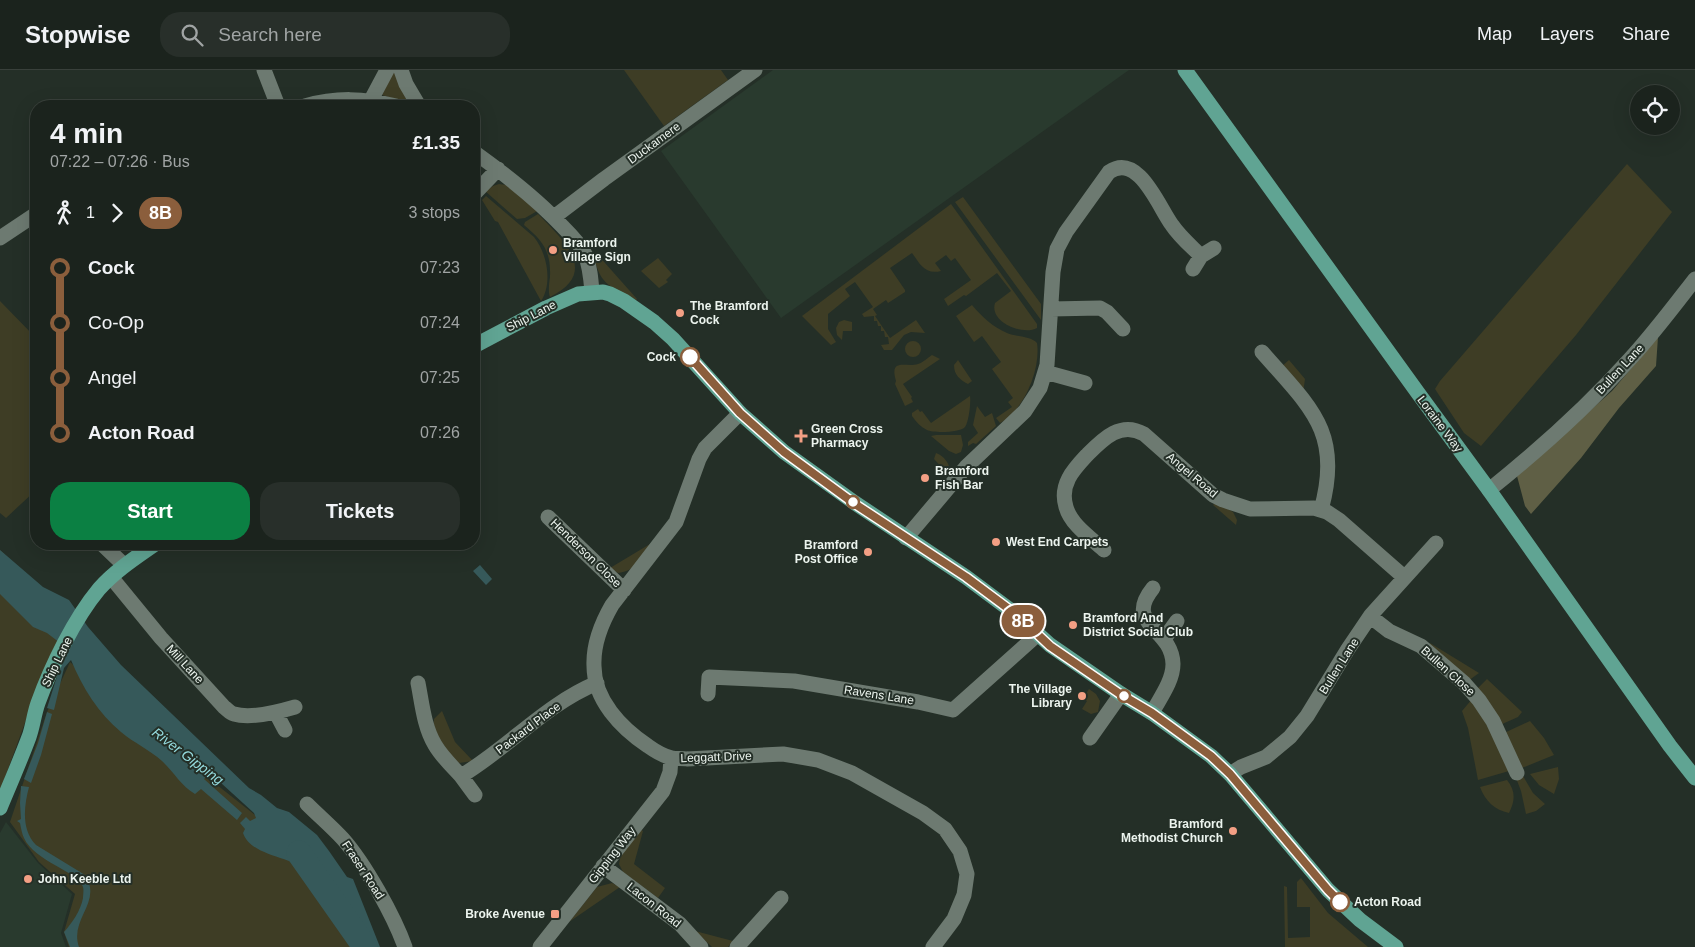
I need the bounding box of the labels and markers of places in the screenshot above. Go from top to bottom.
place label: Bramford Village Sign [563,236,631,264]
marker: Bramford Village Sign [547,244,559,256]
place label: The Bramford Cock [690,299,769,327]
marker: The Bramford Cock [674,307,686,319]
marker: Cock [680,347,700,367]
place label: Cock [647,350,676,364]
place label: Green Cross Pharmacy [811,422,883,450]
marker: Green Cross Pharmacy [795,430,807,442]
place label: Bramford Fish Bar [935,464,989,492]
marker: Bramford Fish Bar [919,472,931,484]
unlabelled marker [846,495,860,509]
place label: West End Carpets [1006,535,1109,549]
marker: West End Carpets [990,536,1002,548]
place label: Bramford Post Office [795,538,858,566]
marker: Bramford Post Office [862,546,874,558]
place label: Bramford And District Social Club [1083,611,1193,639]
marker: Bramford And District Social Club [1067,619,1079,631]
place label: The Village Library [1009,682,1072,710]
unlabelled marker [1117,689,1131,703]
marker: The Village Library [1076,690,1088,702]
place label: Bramford Methodist Church [1121,817,1223,845]
marker: Bramford Methodist Church [1227,825,1239,837]
place label: John Keeble Ltd [38,872,131,886]
marker: John Keeble Ltd [22,873,34,885]
marker: Acton Road [1330,892,1350,912]
place label: Acton Road [1354,895,1421,909]
place label: Broke Avenue [465,907,545,921]
marker: Broke Avenue [549,908,561,920]

